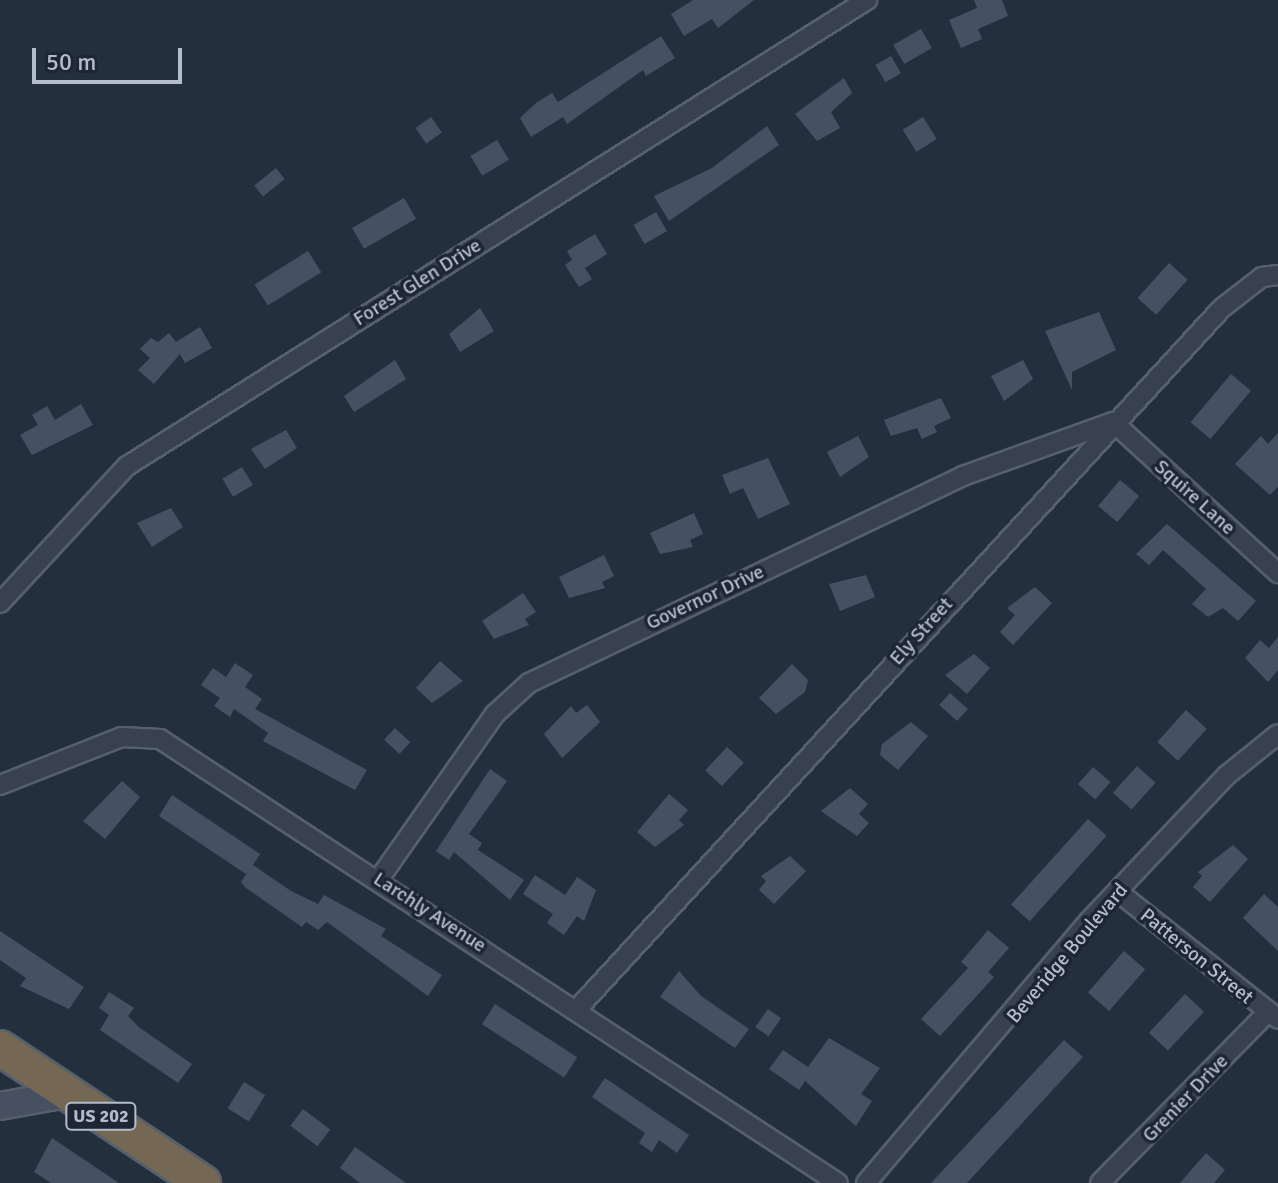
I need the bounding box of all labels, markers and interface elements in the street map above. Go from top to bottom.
scale bar [36,32,186,82]
text: 50 m [46,47,96,77]
street label: Forest Glen Drive [349,233,485,331]
street label: Squire Lane [1150,454,1240,540]
street label: Governor Drive [642,559,768,635]
street label: Ely Street [884,592,958,670]
street label: Larchly Avenue [369,867,491,957]
street label: Beveridge Boulevard [1001,878,1133,1028]
street label: Patterson Street [1136,903,1258,1009]
street label: Grenier Drive [1137,1049,1233,1147]
road number: US 202 [65,1102,137,1130]

